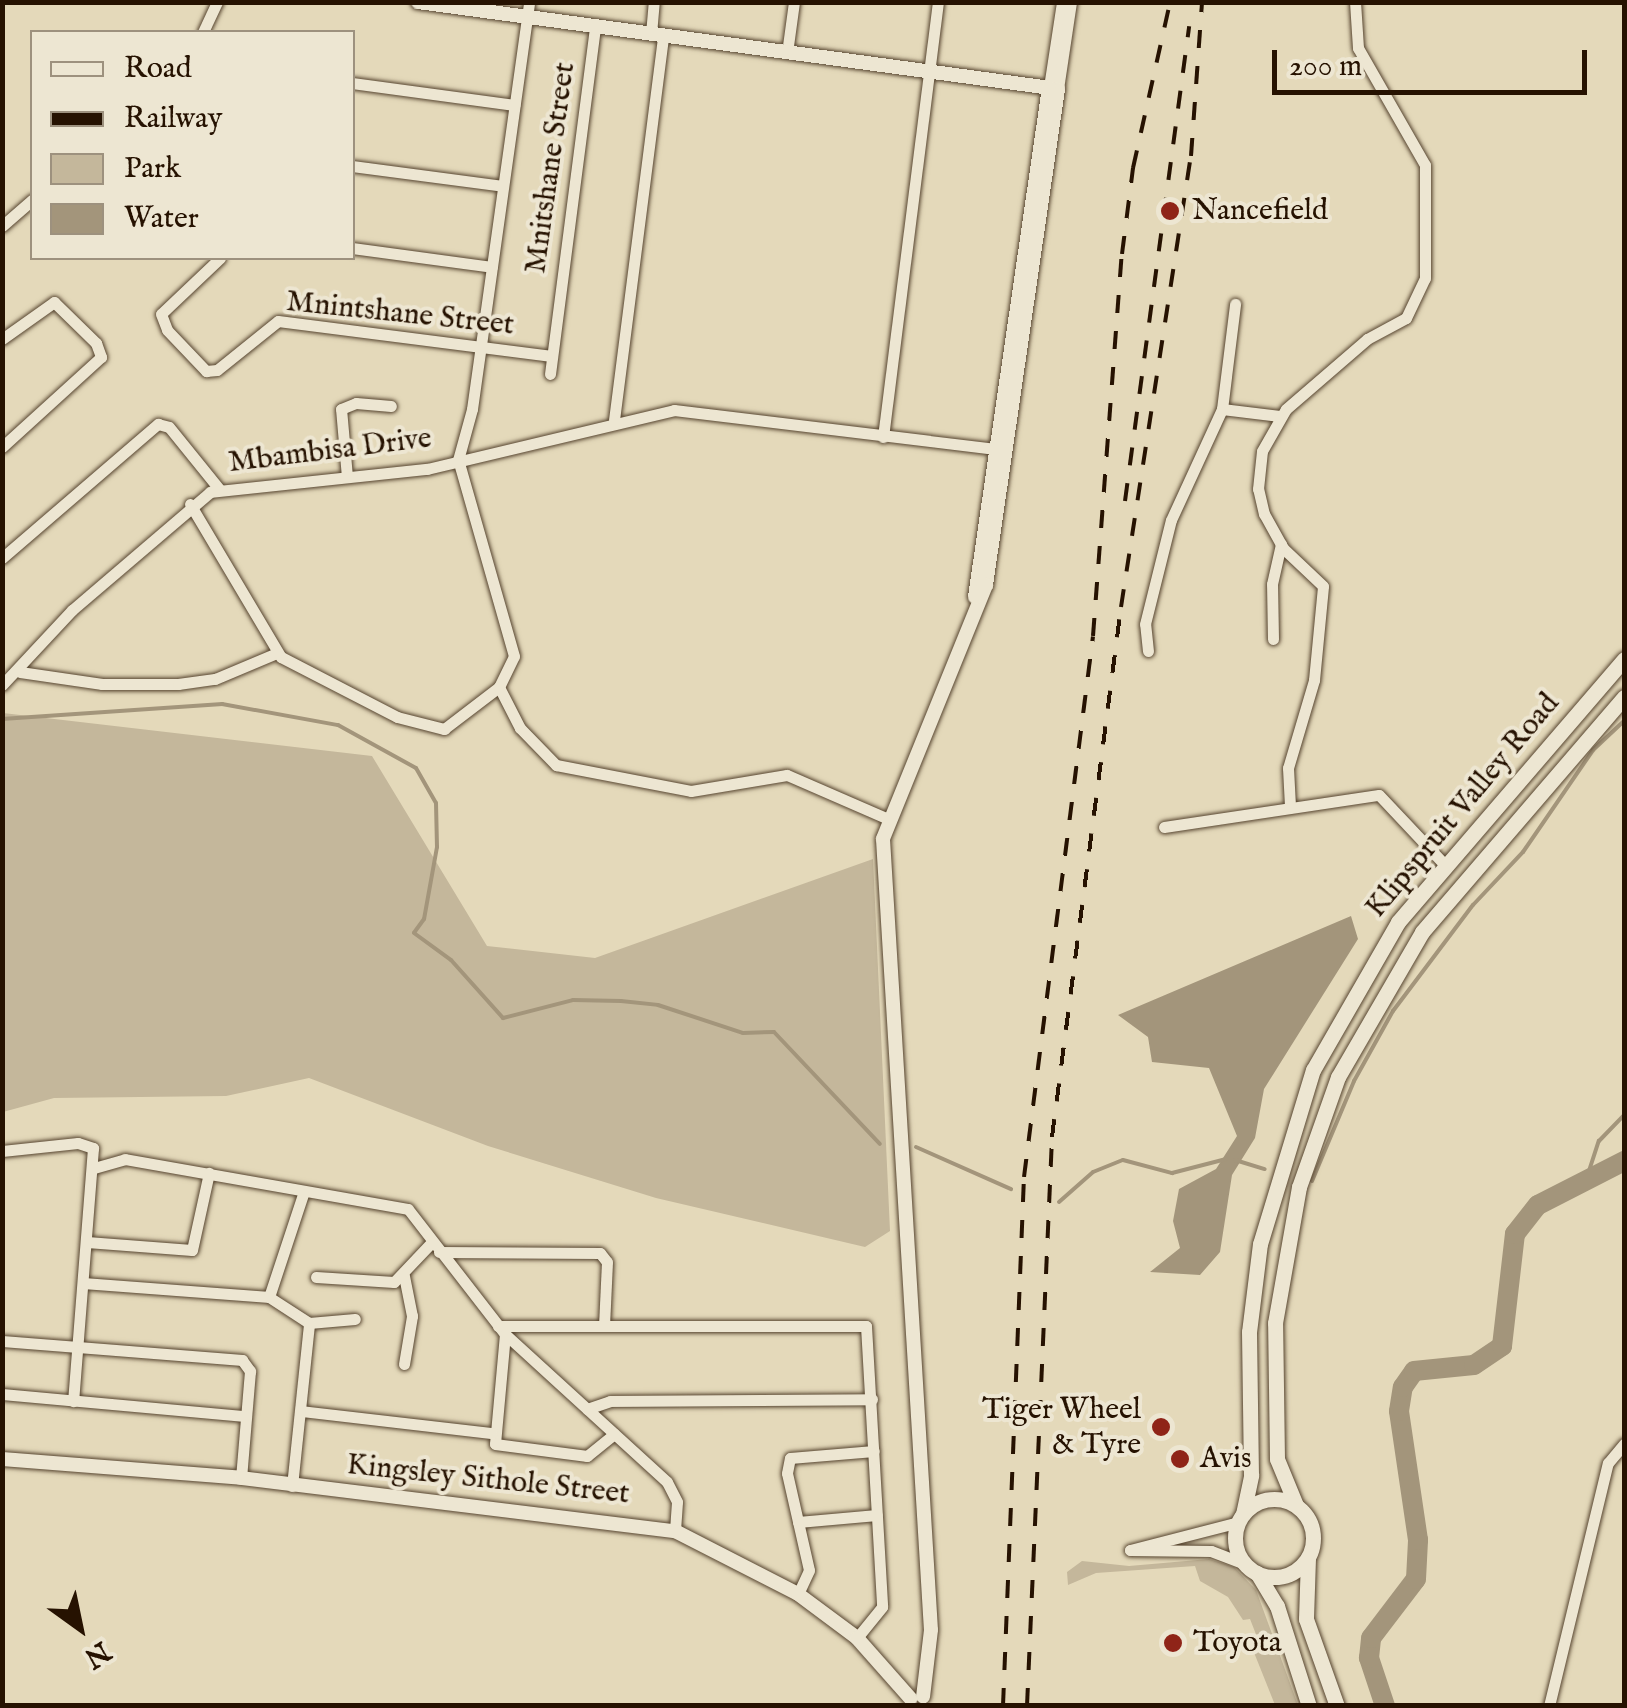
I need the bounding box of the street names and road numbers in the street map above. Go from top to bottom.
street label: Mnitshane Street [518,60,584,276]
street label: Mnintshane Street [284,284,516,344]
street label: Mbambisa Drive [226,421,434,481]
street label: Klipspruit Valley Road [1359,686,1567,926]
street label: Kingsley Sithole Street [345,1447,631,1513]

